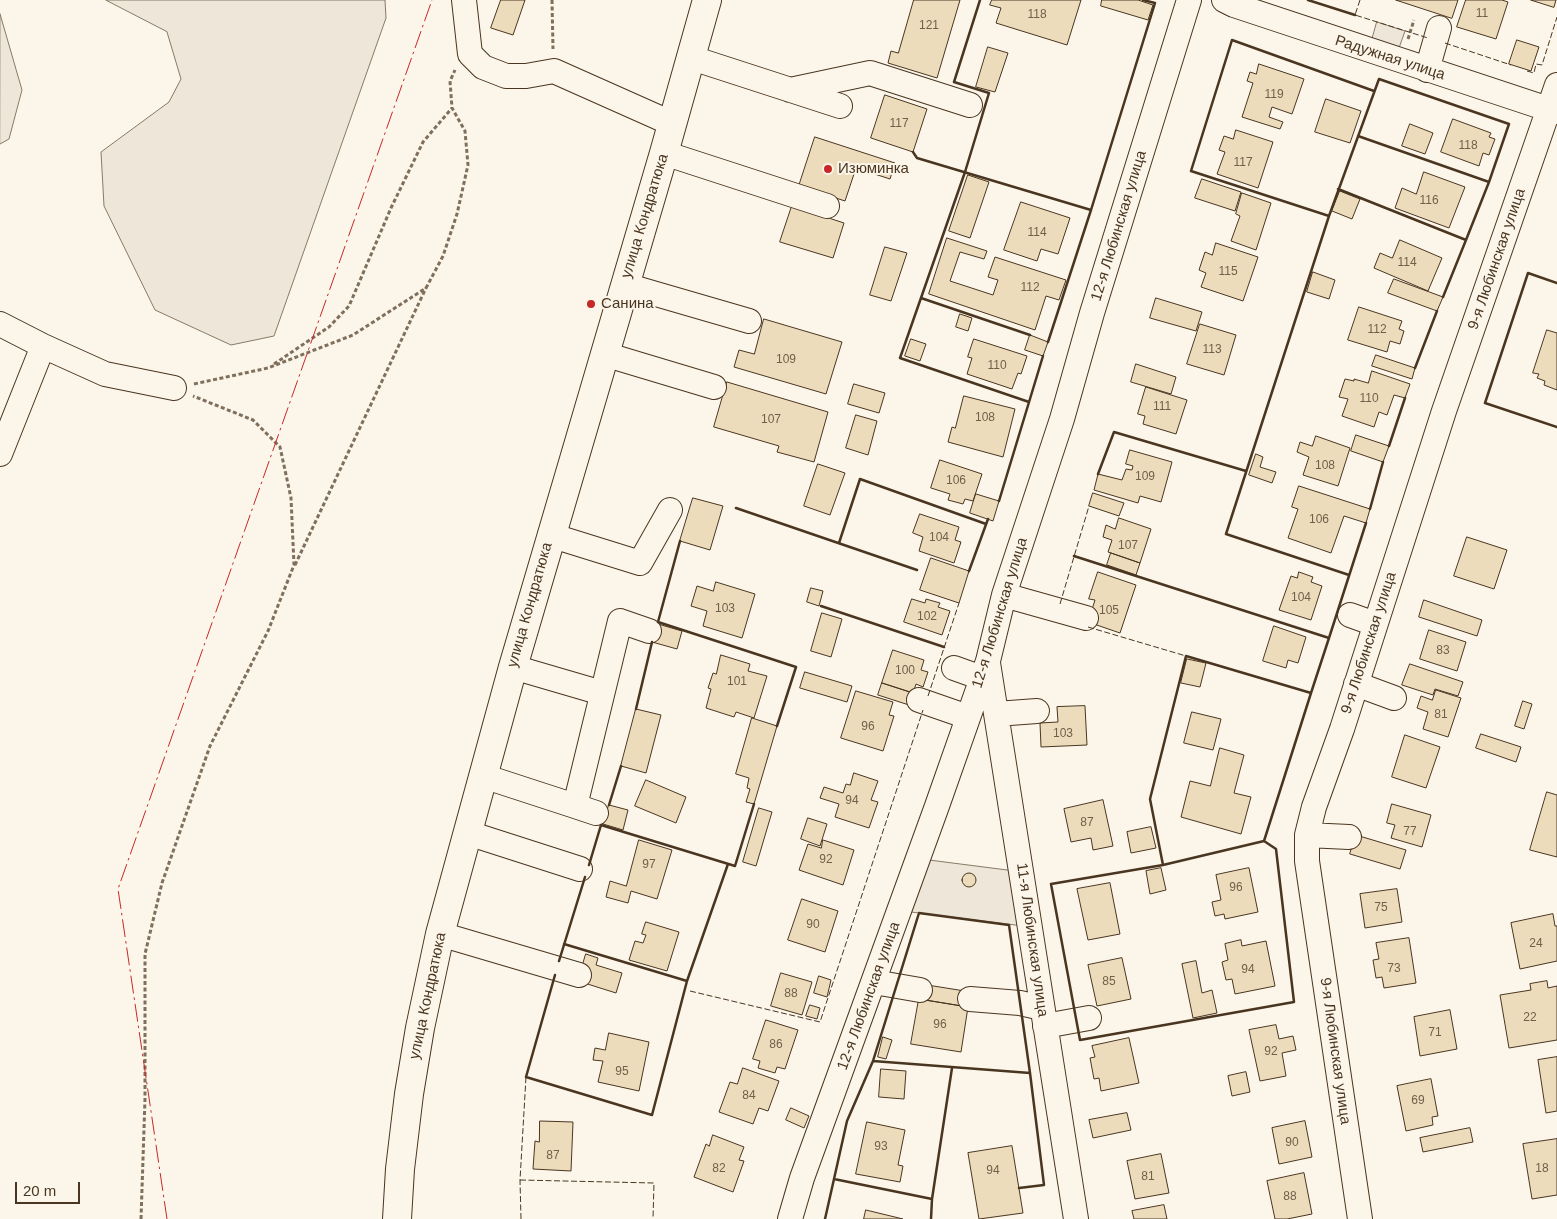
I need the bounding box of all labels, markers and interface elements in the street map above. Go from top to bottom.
house number: 11 [1476,7,1488,21]
house number: 118 [1027,8,1047,22]
house number: 121 [919,19,939,33]
street label: Радужная улица [1333,32,1447,84]
house number: 119 [1264,88,1284,102]
house number: 117 [889,117,909,131]
house number: 118 [1458,139,1478,153]
street label: 12-я Любинская улица [1088,149,1150,303]
street label: улица Кондратюка [618,152,672,280]
house number: 117 [1233,156,1253,170]
place label: Изюминка [838,160,909,178]
marker: Изюминка [822,163,834,175]
street label: 9-я Любинская улица [1464,186,1530,332]
house number: 116 [1419,194,1439,208]
house number: 114 [1027,226,1047,240]
house number: 114 [1397,256,1417,270]
house number: 115 [1218,265,1238,279]
house number: 112 [1020,281,1040,295]
place label: Санина [601,295,654,313]
marker: Санина [585,298,597,310]
house number: 112 [1367,323,1387,337]
house number: 113 [1202,343,1222,357]
house number: 109 [776,353,796,367]
house number: 110 [987,359,1007,373]
house number: 110 [1359,392,1379,406]
house number: 111 [1153,400,1171,414]
house number: 108 [975,411,995,425]
house number: 107 [761,413,781,427]
house number: 108 [1315,459,1335,473]
house number: 109 [1135,470,1155,484]
house number: 106 [946,474,966,488]
house number: 106 [1309,513,1329,527]
house number: 104 [929,531,949,545]
street label: 12-я Любинская улица [969,536,1031,690]
house number: 107 [1118,539,1138,553]
street label: улица Кондратюка [504,540,556,670]
street label: 9-я Любинская улица [1338,570,1400,716]
house number: 104 [1291,591,1311,605]
house number: 103 [715,602,735,616]
house number: 105 [1099,604,1119,618]
house number: 102 [917,610,937,624]
house number: 83 [1436,644,1450,658]
house number: 100 [895,664,915,678]
house number: 101 [727,675,747,689]
house number: 81 [1434,708,1448,722]
house number: 96 [861,720,875,734]
house number: 103 [1053,727,1073,741]
house number: 94 [845,794,859,808]
house number: 87 [1080,816,1094,830]
house number: 77 [1403,825,1417,839]
house number: 92 [819,853,833,867]
house number: 97 [642,858,656,872]
street label: 11-я Любинская улица [1012,862,1052,1018]
house number: 96 [1229,881,1243,895]
house number: 75 [1374,901,1388,915]
house number: 90 [806,918,820,932]
street label: 12-я Любинская улица [834,919,904,1073]
street label: улица Кондратюка [406,931,450,1061]
house number: 24 [1529,937,1543,951]
house number: 73 [1387,962,1401,976]
house number: 94 [1241,963,1255,977]
house number: 85 [1102,975,1116,989]
street label: 9-я Любинская улица [1316,976,1354,1126]
house number: 88 [784,987,798,1001]
house number: 22 [1523,1011,1537,1025]
house number: 96 [933,1018,947,1032]
house number: 71 [1428,1026,1442,1040]
house number: 86 [769,1038,783,1052]
house number: 92 [1264,1045,1278,1059]
house number: 95 [615,1065,629,1079]
house number: 84 [742,1089,756,1103]
house number: 69 [1411,1094,1425,1108]
house number: 90 [1285,1136,1299,1150]
house number: 93 [874,1140,888,1154]
house number: 87 [546,1149,560,1163]
house number: 82 [712,1162,726,1176]
house number: 18 [1535,1162,1549,1176]
house number: 94 [986,1164,1000,1178]
house number: 81 [1141,1170,1155,1184]
scale bar [18,1172,82,1204]
text: 20 m [23,1182,56,1199]
house number: 88 [1283,1190,1297,1204]

